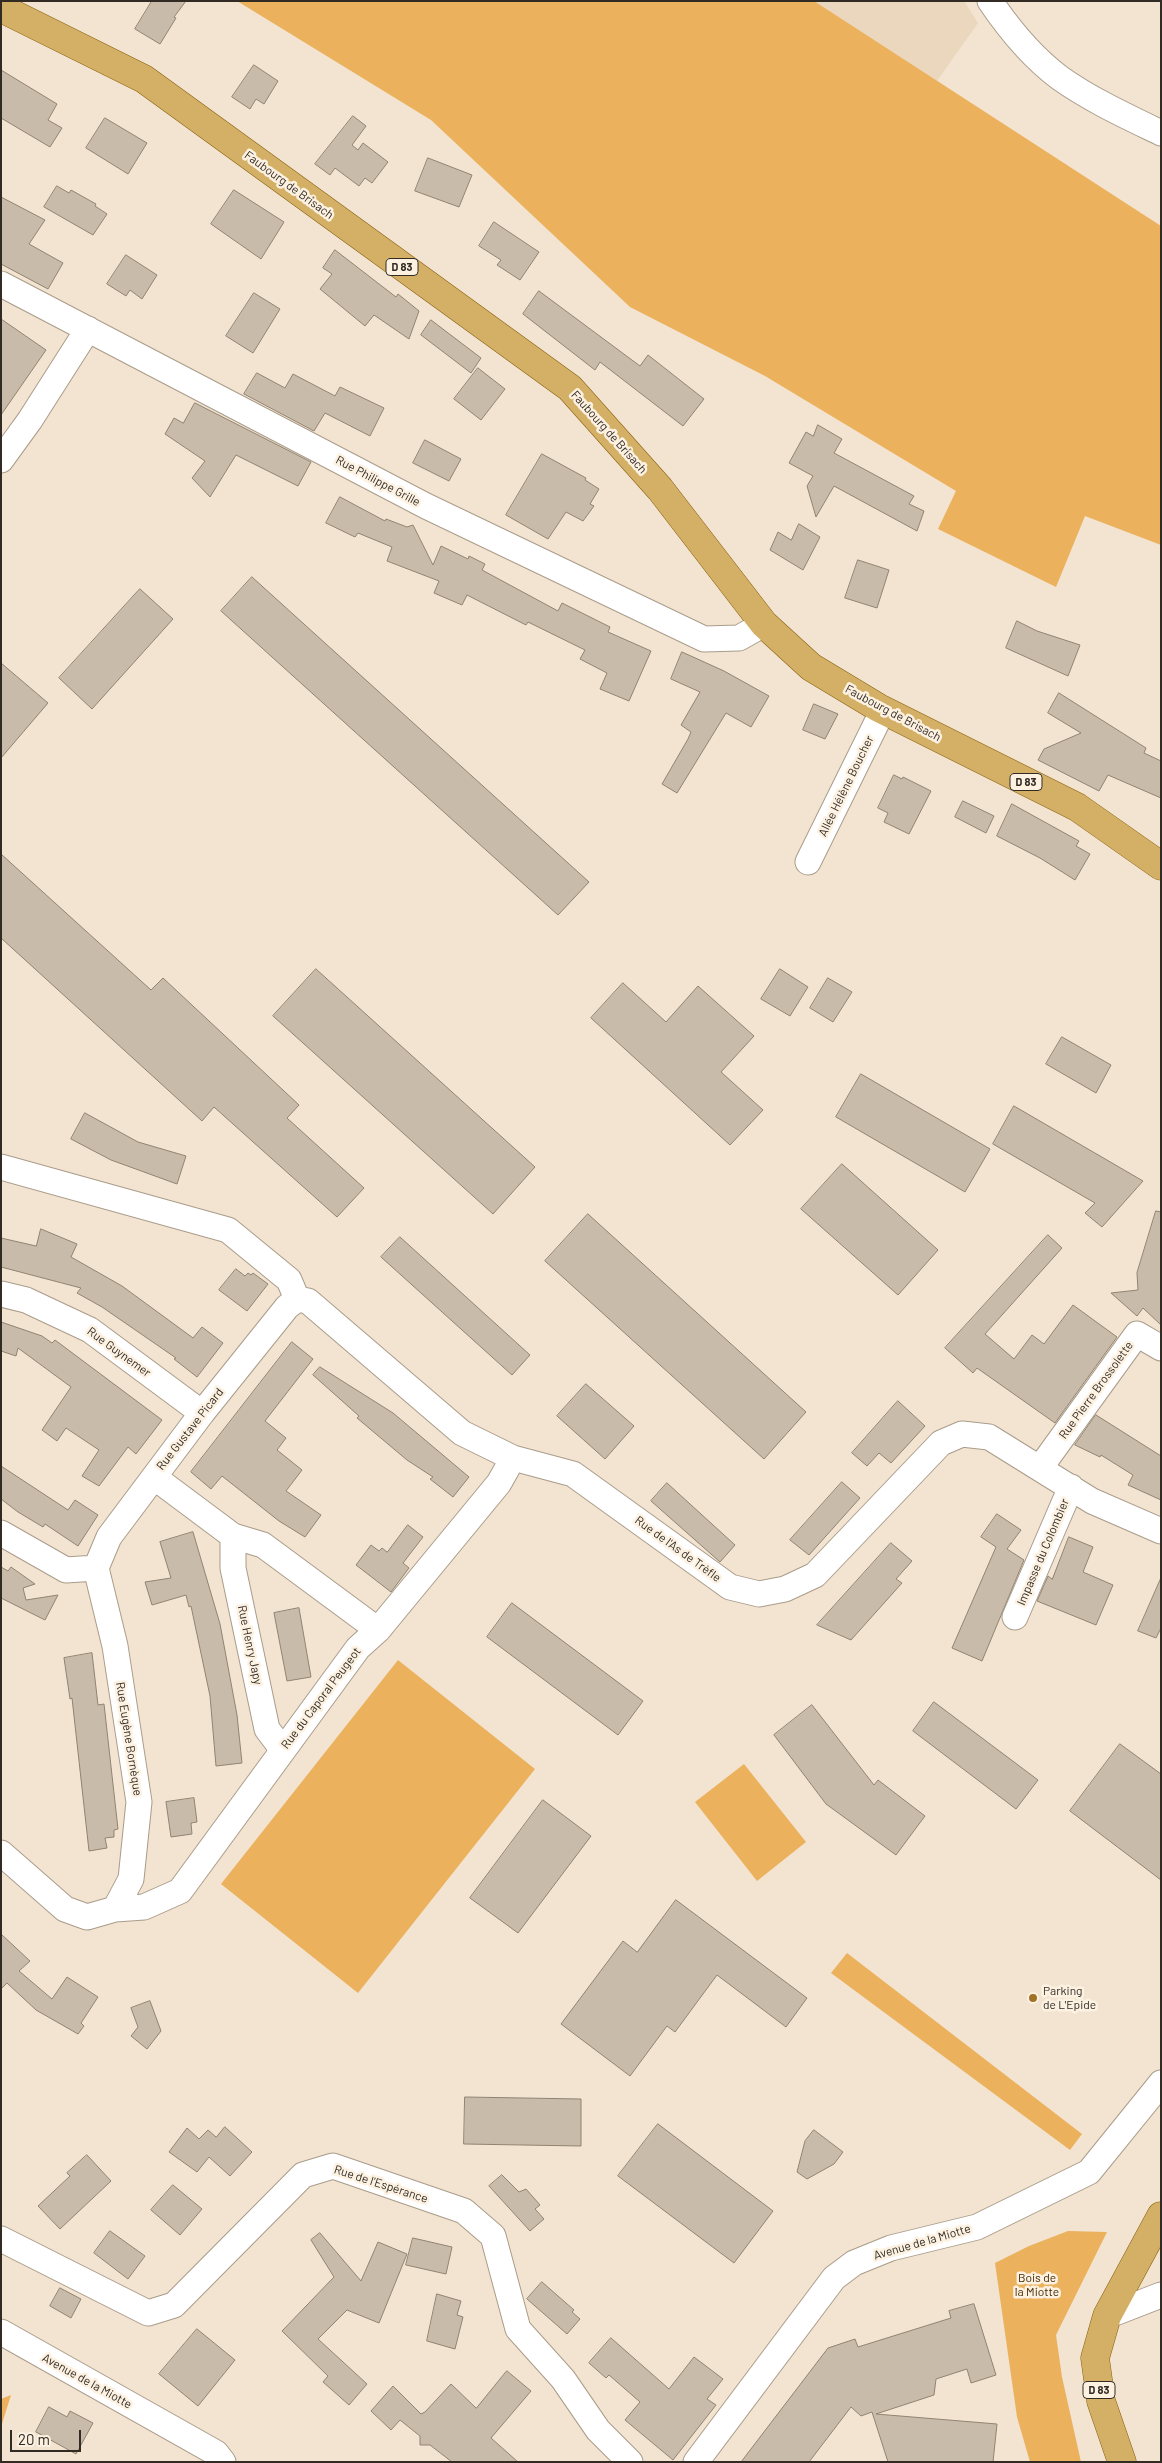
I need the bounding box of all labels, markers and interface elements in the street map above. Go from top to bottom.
street label: Faubourg de Brisach [242,148,336,222]
road number: D 83 [386,258,418,276]
street label: Faubourg de Brisach [568,388,650,476]
street label: Rue Philippe Grille [333,453,423,509]
street label: Faubourg de Brisach [843,682,943,744]
street label: Allée Hélène Boucher [815,733,877,839]
road number: D 83 [1010,774,1042,790]
street label: Rue Guynemer [84,1324,154,1380]
street label: Rue Pierre Brossolette [1056,1338,1136,1442]
street label: Rue Gustave Picard [153,1385,227,1473]
street label: Impasse du Colombier [1014,1496,1072,1608]
street label: Rue de l'As de Trèfle [632,1513,724,1585]
street label: Rue Henry Japy [235,1604,265,1686]
street label: Rue du Caporal Peugeot [278,1644,364,1752]
street label: Rue Eugène Bornèque [113,1681,145,1797]
place label: Parking de L'Epide [1043,1984,1096,2012]
marker: Parking de L'Epide [1027,1992,1039,2004]
street label: Rue de l'Espérance [332,2162,430,2206]
street label: Avenue de la Miotte [872,2221,972,2263]
park label: Bois de la Miotte [1015,2271,1059,2299]
street label: Avenue de la Miotte [40,2350,134,2412]
road number: D 83 [1083,2382,1115,2398]
scale bar [12,2420,84,2452]
text: 20 m [18,2430,50,2448]

